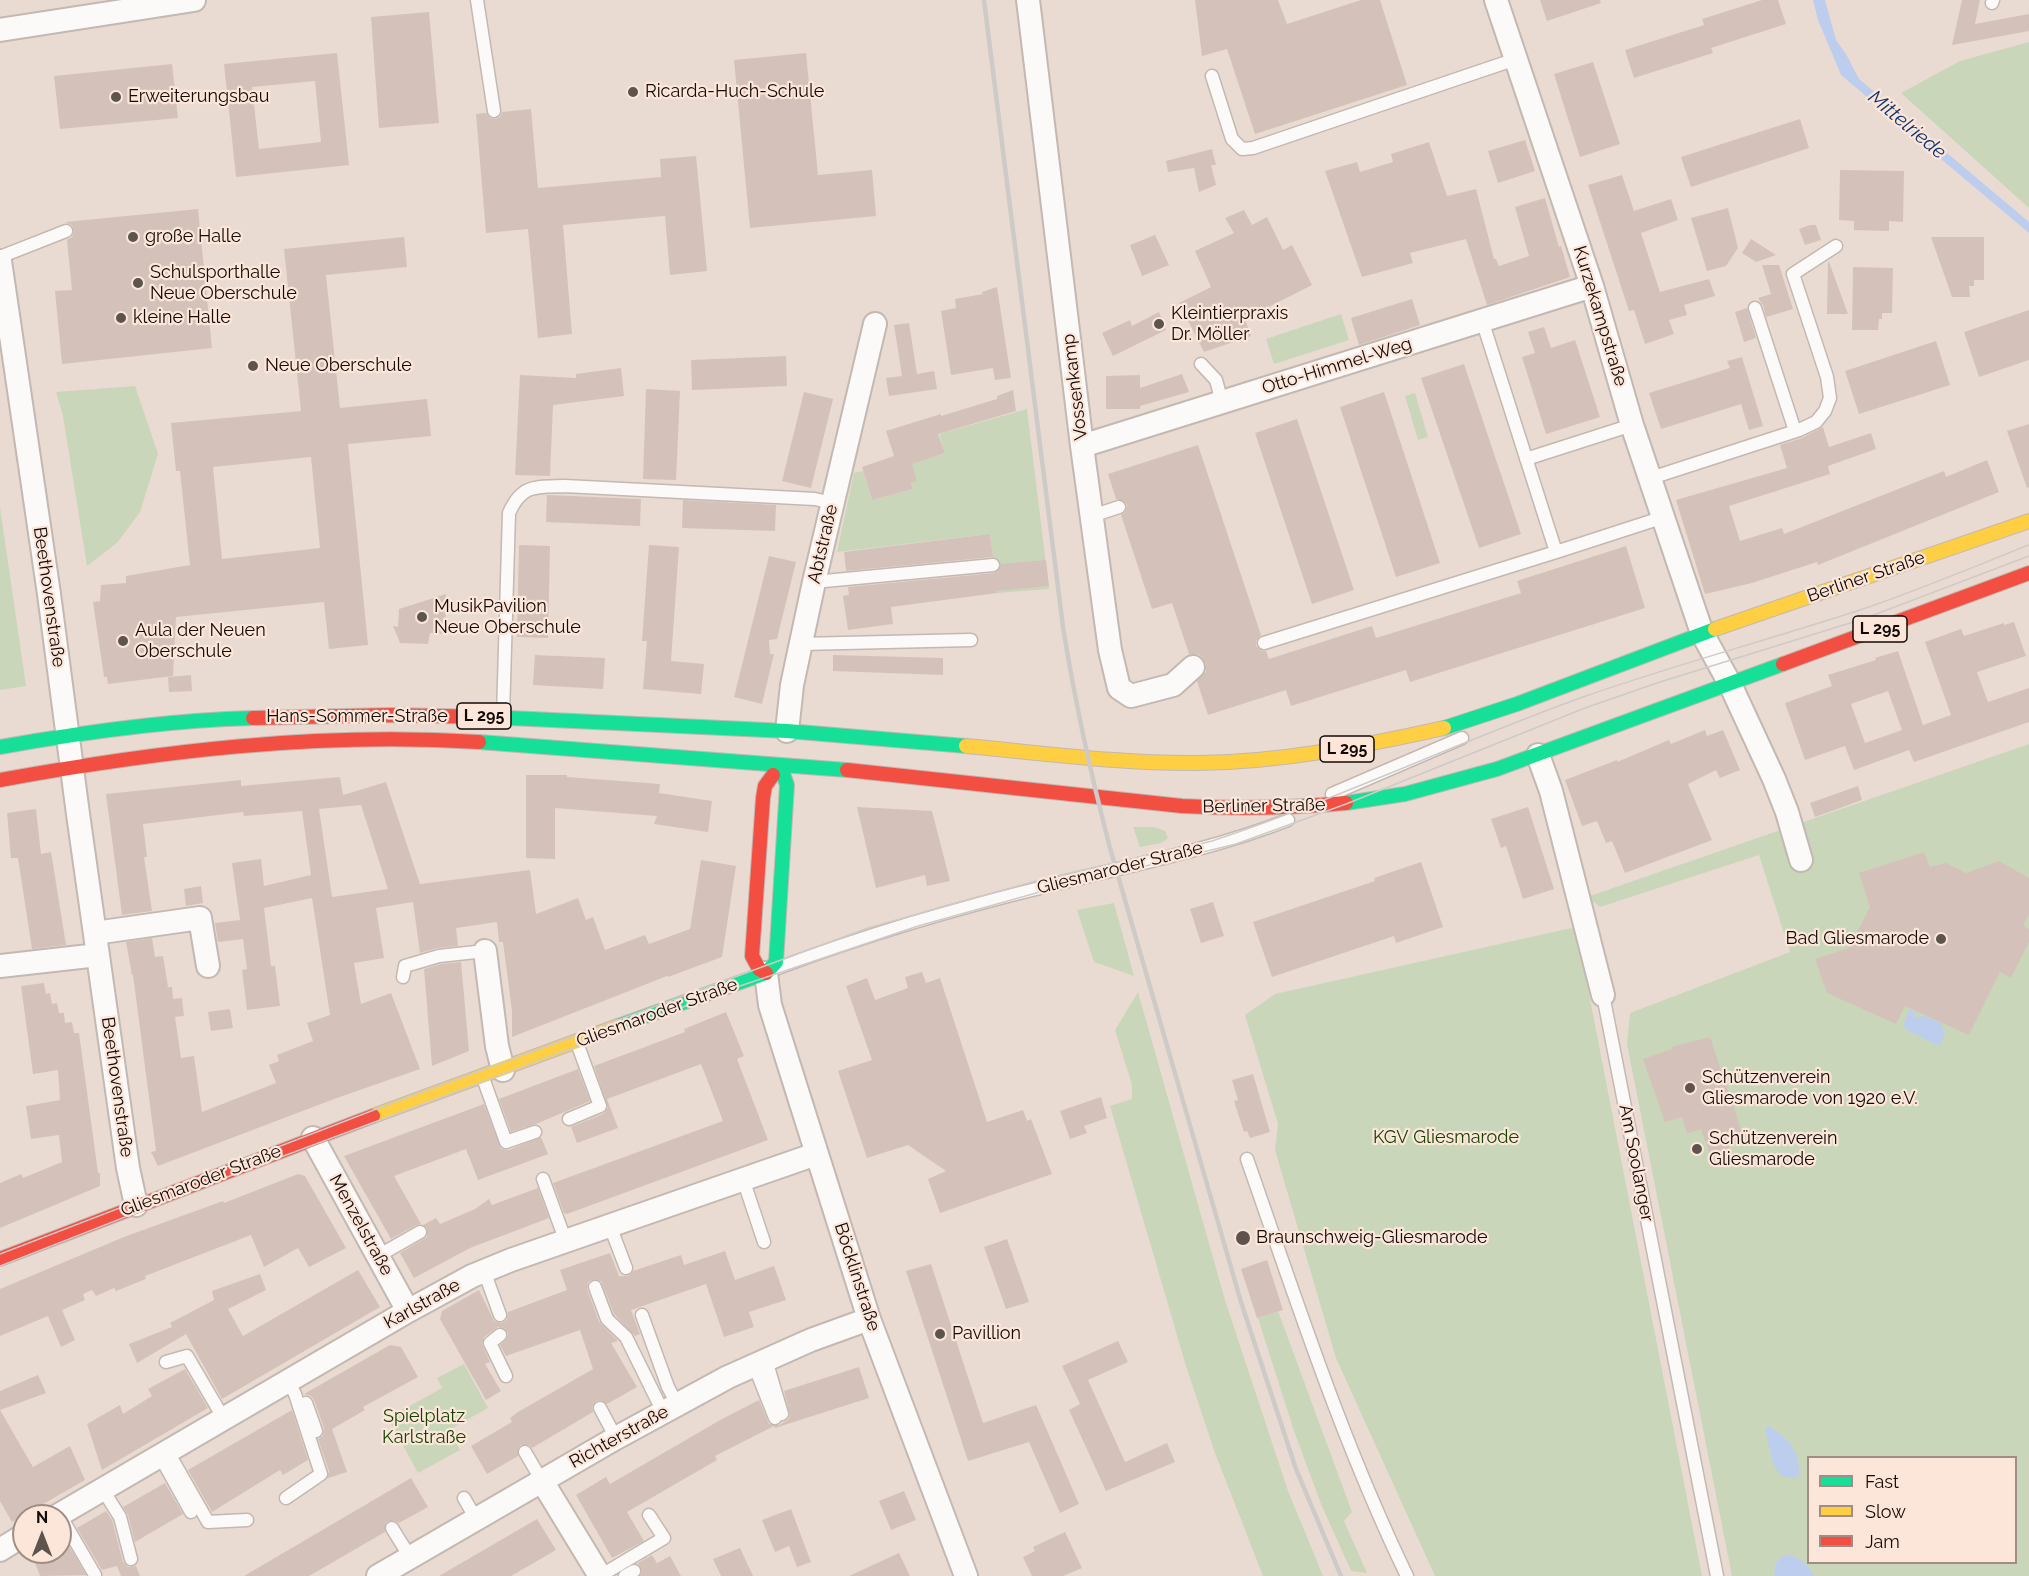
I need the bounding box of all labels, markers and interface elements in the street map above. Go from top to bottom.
place label: Ricarda-Huch-Schule [645,81,824,103]
marker: Ricarda-Huch-Schule [626,85,640,99]
place label: Erweiterungsbau [128,86,269,108]
water label: Mittelriede [1863,86,1951,164]
marker: Erweiterungsbau [109,90,123,104]
place label: große Halle [145,226,241,248]
marker: große Halle [126,230,140,244]
street label: Kurzekampstraße [1568,243,1632,389]
place label: Schulsporthalle Neue Oberschule [150,262,297,304]
marker: Schulsporthalle Neue Oberschule [131,276,145,290]
place label: Kleintierpraxis Dr. Möller [1171,303,1288,346]
place label: kleine Halle [133,307,231,329]
marker: kleine Halle [114,311,128,325]
marker: Kleintierpraxis Dr. Möller [1152,317,1166,331]
street label: Vossenkamp [1058,333,1092,441]
street label: Otto-Himmel-Weg [1260,333,1414,399]
place label: Neue Oberschule [265,355,412,377]
marker: Neue Oberschule [246,359,260,373]
street label: Abtstraße [803,502,843,586]
street label: Beethovenstraße [28,525,70,669]
street label: Berliner Straße [1804,547,1928,607]
place label: MusikPavilion Neue Oberschule [434,596,581,638]
marker: MusikPavilion Neue Oberschule [415,610,429,624]
road number: L 295 [1853,616,1907,642]
place label: Aula der Neuen Oberschule [135,620,266,662]
marker: Aula der Neuen Oberschule [116,634,130,648]
road number: L 295 [457,703,511,729]
street label: Hans-Sommer-Straße [266,706,448,728]
road number: L 295 [1320,736,1374,762]
street label: Berliner Straße [1202,794,1326,818]
street label: Gliesmaroder Straße [1035,837,1205,899]
place label: Bad Gliesmarode [1786,928,1929,950]
marker: Bad Gliesmarode [1934,932,1948,946]
street label: Gliesmaroder Straße [573,974,741,1052]
street label: Beethovenstraße [96,1015,138,1159]
place label: Schützenverein Gliesmarode von 1920 e.V. [1702,1067,1918,1110]
marker: Schützenverein Gliesmarode von 1920 e.V. [1683,1081,1697,1095]
street label: Am Soolanger [1614,1103,1658,1223]
park label: KGV Gliesmarode [1373,1127,1519,1149]
place label: Schützenverein Gliesmarode [1709,1128,1837,1170]
street label: Gliesmaroder Straße [118,1140,284,1222]
marker: Schützenverein Gliesmarode [1690,1142,1704,1156]
street label: Menzelstraße [324,1171,398,1279]
street label: Böcklinstraße [829,1220,885,1334]
place label: Braunschweig-Gliesmarode [1256,1227,1487,1249]
marker: Braunschweig-Gliesmarode [1234,1229,1252,1247]
street label: Karlstraße [380,1274,464,1334]
place label: Pavillion [952,1323,1021,1345]
marker: Pavillion [933,1327,947,1341]
street label: Richterstraße [566,1401,672,1473]
park label: Spielplatz Karlstraße [382,1406,466,1448]
legend [1807,1456,2017,1564]
text: Fast [1865,1471,1899,1492]
text: Slow [1865,1501,1906,1522]
north arrow [12,1504,72,1564]
text: N [36,1508,48,1527]
text: Jam [1865,1531,1900,1552]

